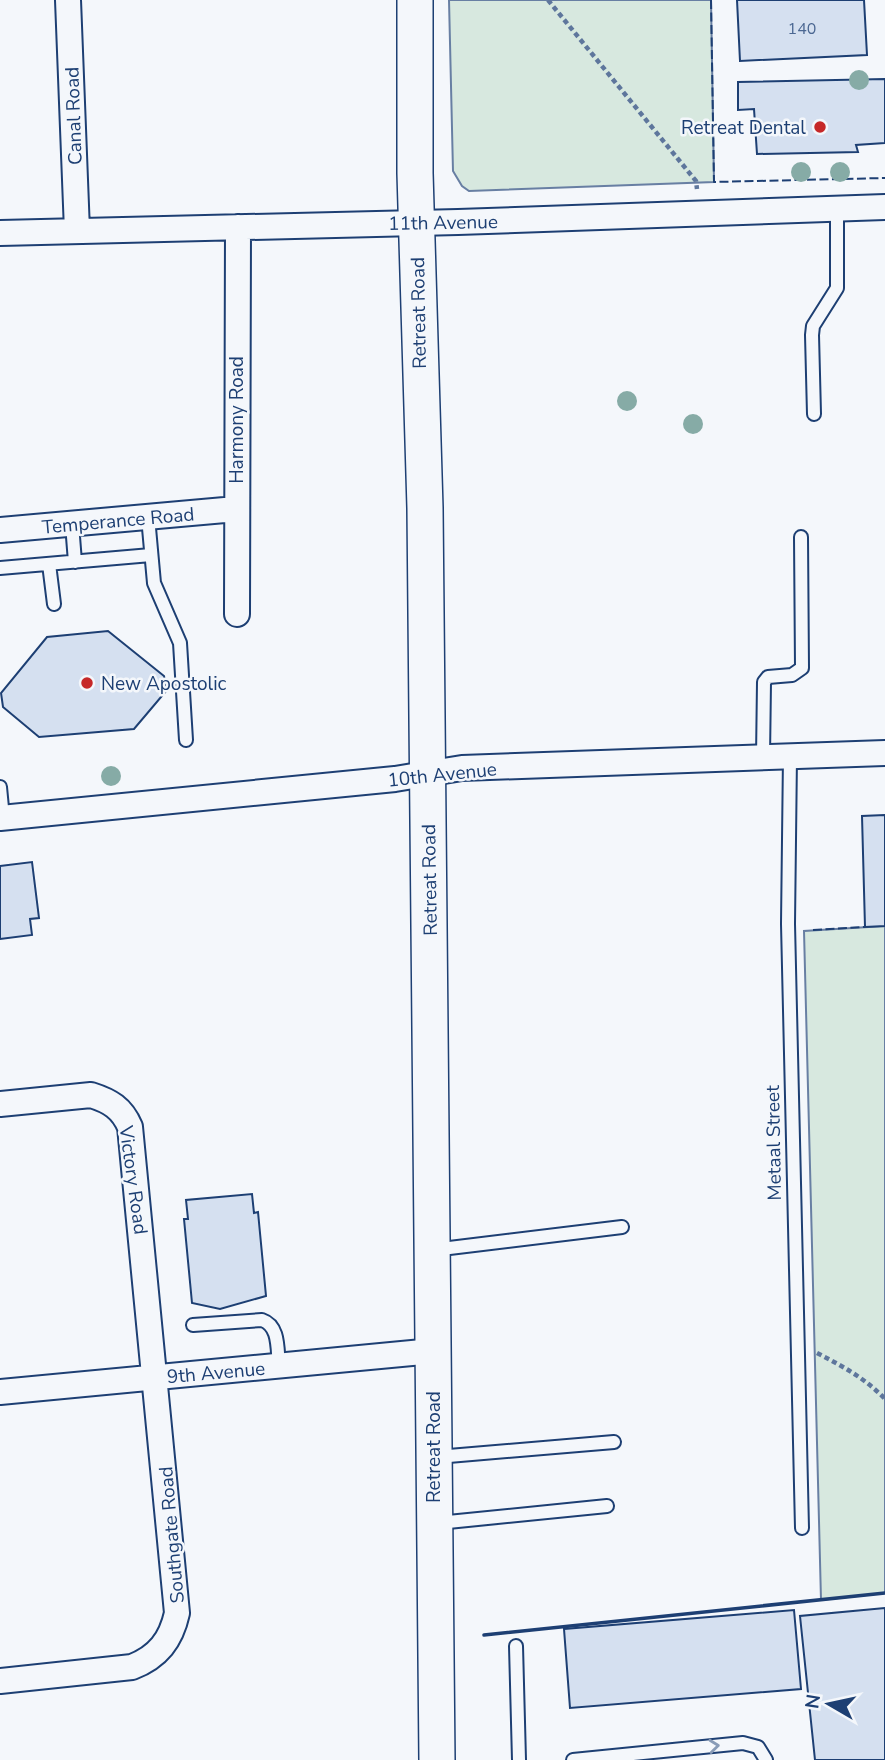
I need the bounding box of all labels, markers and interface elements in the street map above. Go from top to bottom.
house number: 140 [788,18,816,40]
street label: Canal Road [59,66,89,165]
place label: Retreat Dental [681,115,806,141]
marker: Retreat Dental [812,119,828,135]
street label: 11th Avenue [388,209,498,237]
street label: Retreat Road [405,257,433,369]
street label: Harmony Road [224,356,250,484]
street label: Temperance Road [41,501,195,541]
place label: New Apostolic [101,671,227,697]
marker: New Apostolic [79,675,95,691]
street label: 10th Avenue [386,756,498,794]
street label: Retreat Road [416,824,444,936]
street label: Metaal Street [760,1085,788,1201]
street label: Victory Road [112,1123,154,1236]
street label: 9th Avenue [166,1356,266,1390]
street label: Retreat Road [421,1391,447,1503]
street label: Southgate Road [153,1465,191,1604]
north arrow [794,1669,864,1739]
text: N [799,1692,827,1711]
one-way arrow [708,1738,720,1753]

